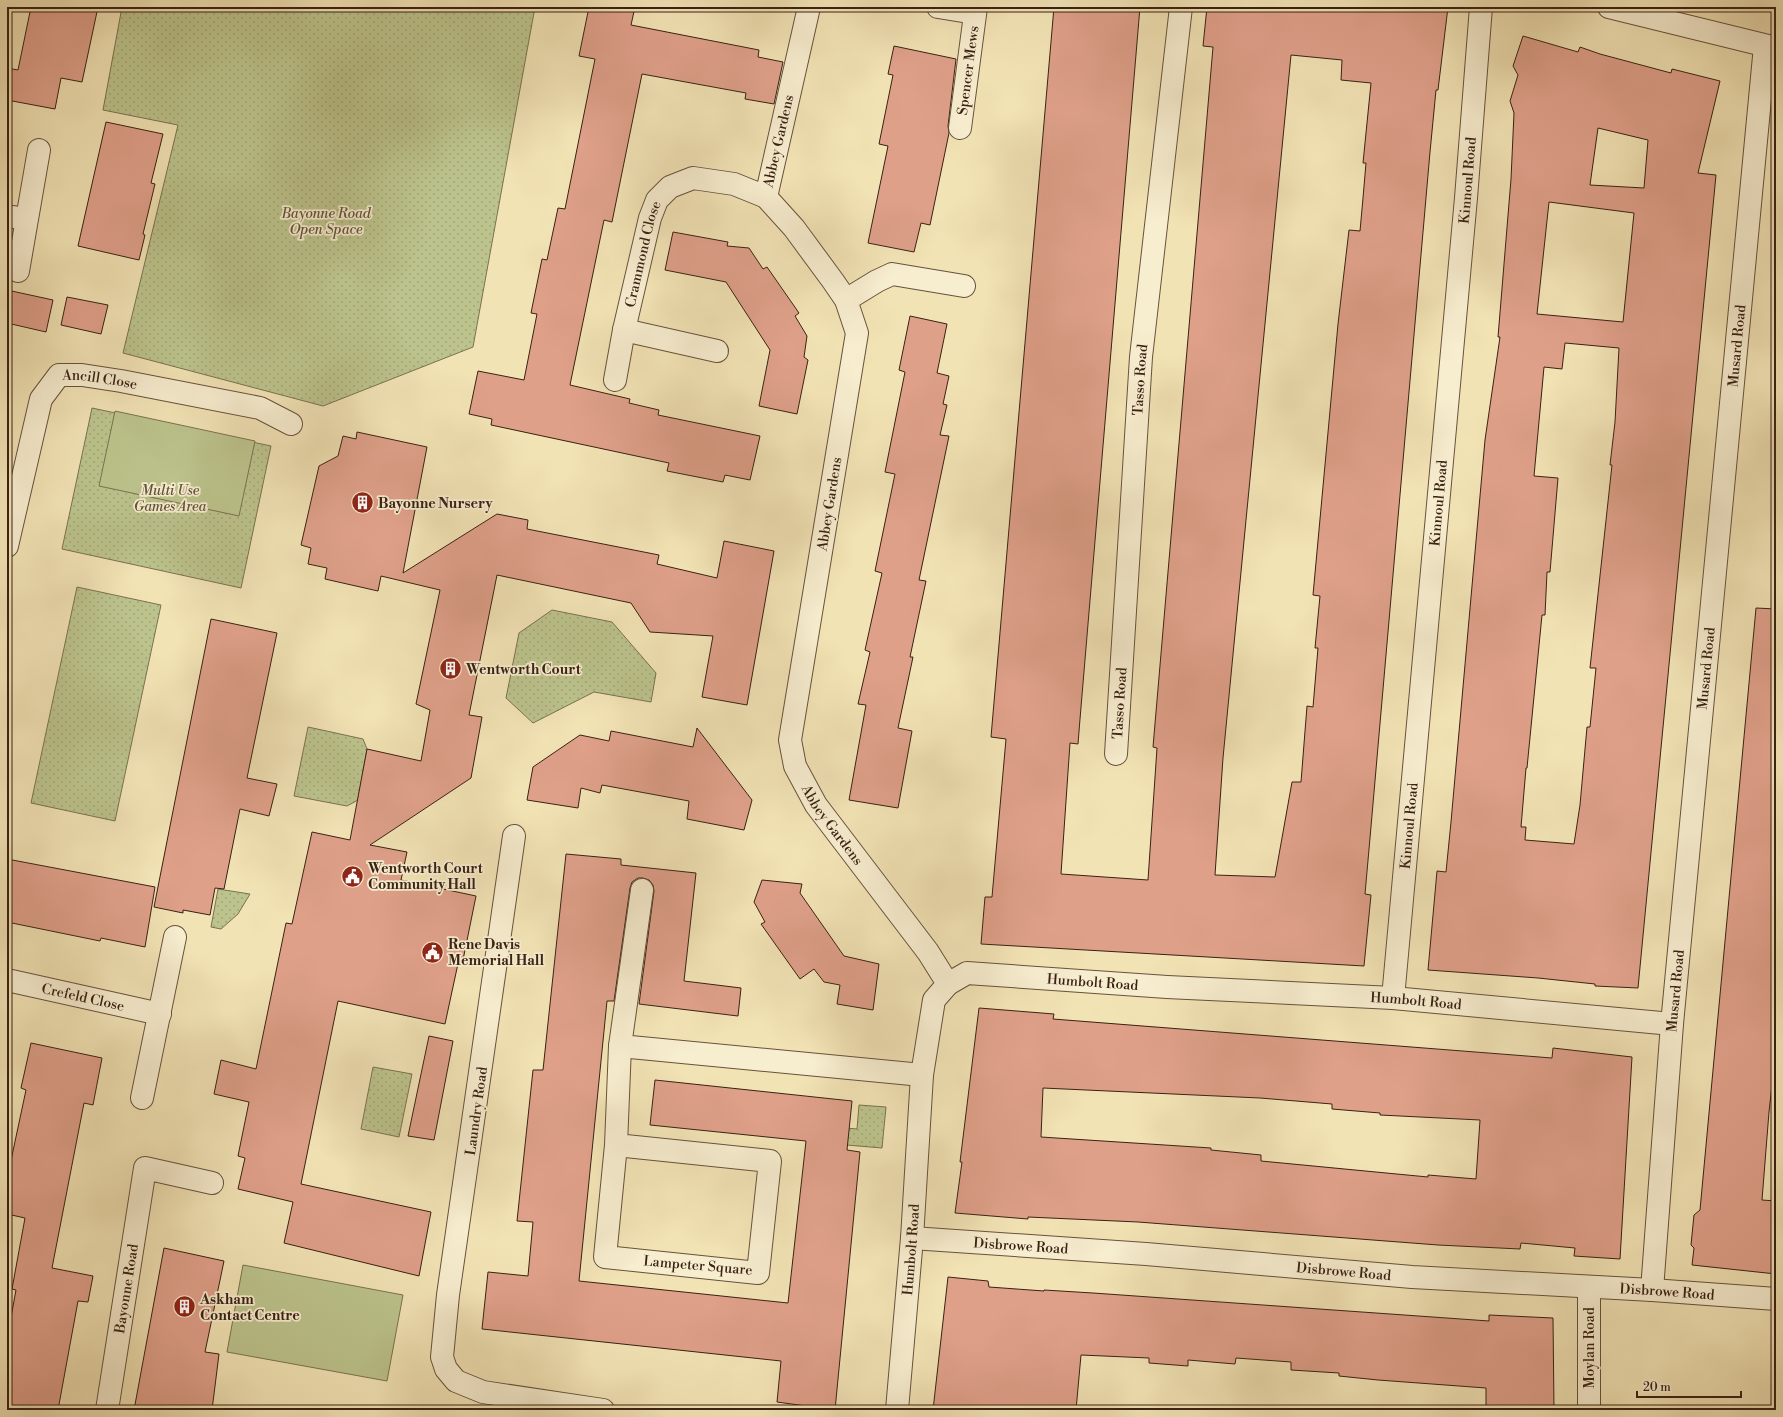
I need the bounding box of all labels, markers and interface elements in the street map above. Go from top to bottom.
street label: Spencer Mews [954,25,983,116]
street label: Abbey Gardens [759,93,798,190]
street label: Kinnoul Road [1456,136,1481,225]
street label: Crammond Close [622,198,666,309]
park label: Bayonne Road Open Space [280,205,372,239]
street label: Musard Road [1725,304,1750,388]
street label: Tasso Road [1129,343,1152,416]
street label: Ancill Close [61,367,139,394]
street label: Abbey Gardens [814,456,846,553]
street label: Kinnoul Road [1426,459,1452,547]
park label: Multi Use Games Area [134,482,206,516]
building icon: Bayonne Nursery [350,490,376,516]
place label: Bayonne Nursery [378,495,494,513]
street label: Musard Road [1694,626,1720,711]
building icon: Wentworth Court [438,656,464,682]
place label: Wentworth Court [465,661,582,679]
street label: Tasso Road [1109,667,1131,739]
street label: Abbey Gardens [796,781,867,869]
street label: Kinnoul Road [1397,782,1423,870]
place label: Wentworth Court Community Hall [367,860,484,894]
public building icon: Wentworth Court Community Hall [339,863,365,889]
place label: Rene Davis Memorial Hall [448,936,544,970]
public building icon: Rene Davis Memorial Hall [420,939,446,965]
street label: Musard Road [1663,949,1689,1033]
street label: Humbolt Road [1046,971,1139,995]
street label: Crefeld Close [40,980,126,1016]
street label: Humbolt Road [1370,989,1463,1014]
street label: Laundry Road [462,1066,492,1157]
street label: Humbolt Road [899,1203,924,1296]
street label: Disbrowe Road [973,1234,1069,1259]
street label: Bayonne Road [111,1243,143,1336]
street label: Lampeter Square [643,1252,753,1280]
street label: Disbrowe Road [1295,1259,1392,1285]
street label: Disbrowe Road [1619,1280,1715,1305]
place label: Askham Contact Centre [199,1291,300,1325]
building icon: Askham Contact Centre [171,1294,197,1320]
street label: Moylan Road [1581,1307,1599,1389]
scale bar [1637,1373,1741,1399]
text: 20 m [1643,1380,1671,1395]

